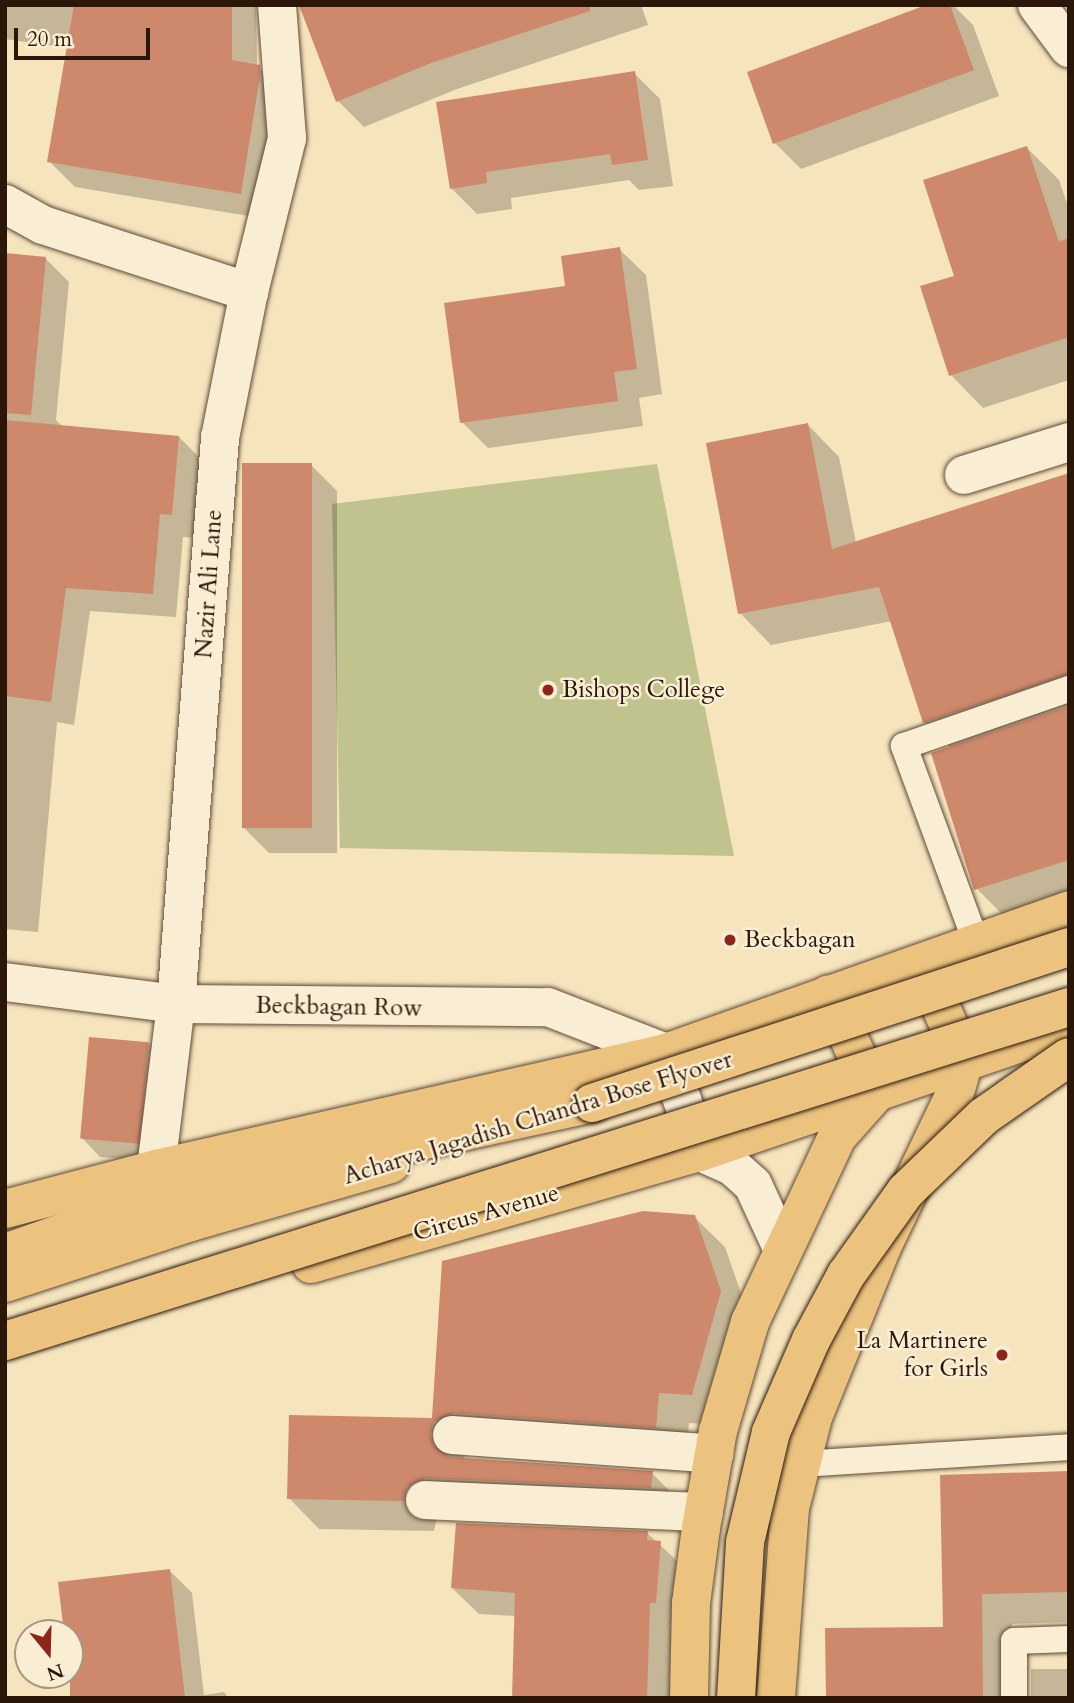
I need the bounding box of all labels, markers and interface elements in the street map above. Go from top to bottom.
scale bar [18,14,154,58]
text: 20 m [27,25,72,54]
street label: Nazir Ali Lane [189,509,229,659]
place label: Bishops College [562,676,725,704]
marker: Bishops College [540,682,556,698]
place label: Beckbagan [744,926,856,954]
marker: Beckbagan [722,932,738,948]
street label: Beckbagan Row [255,991,423,1023]
street label: Acharya Jagadish Chandra Bose Flyover [340,1045,736,1191]
street label: Circus Avenue [410,1178,562,1248]
place label: La Martinere for Girls [856,1327,988,1383]
marker: La Martinere for Girls [994,1347,1010,1363]
north arrow [14,1619,84,1689]
text: N [43,1657,67,1687]

